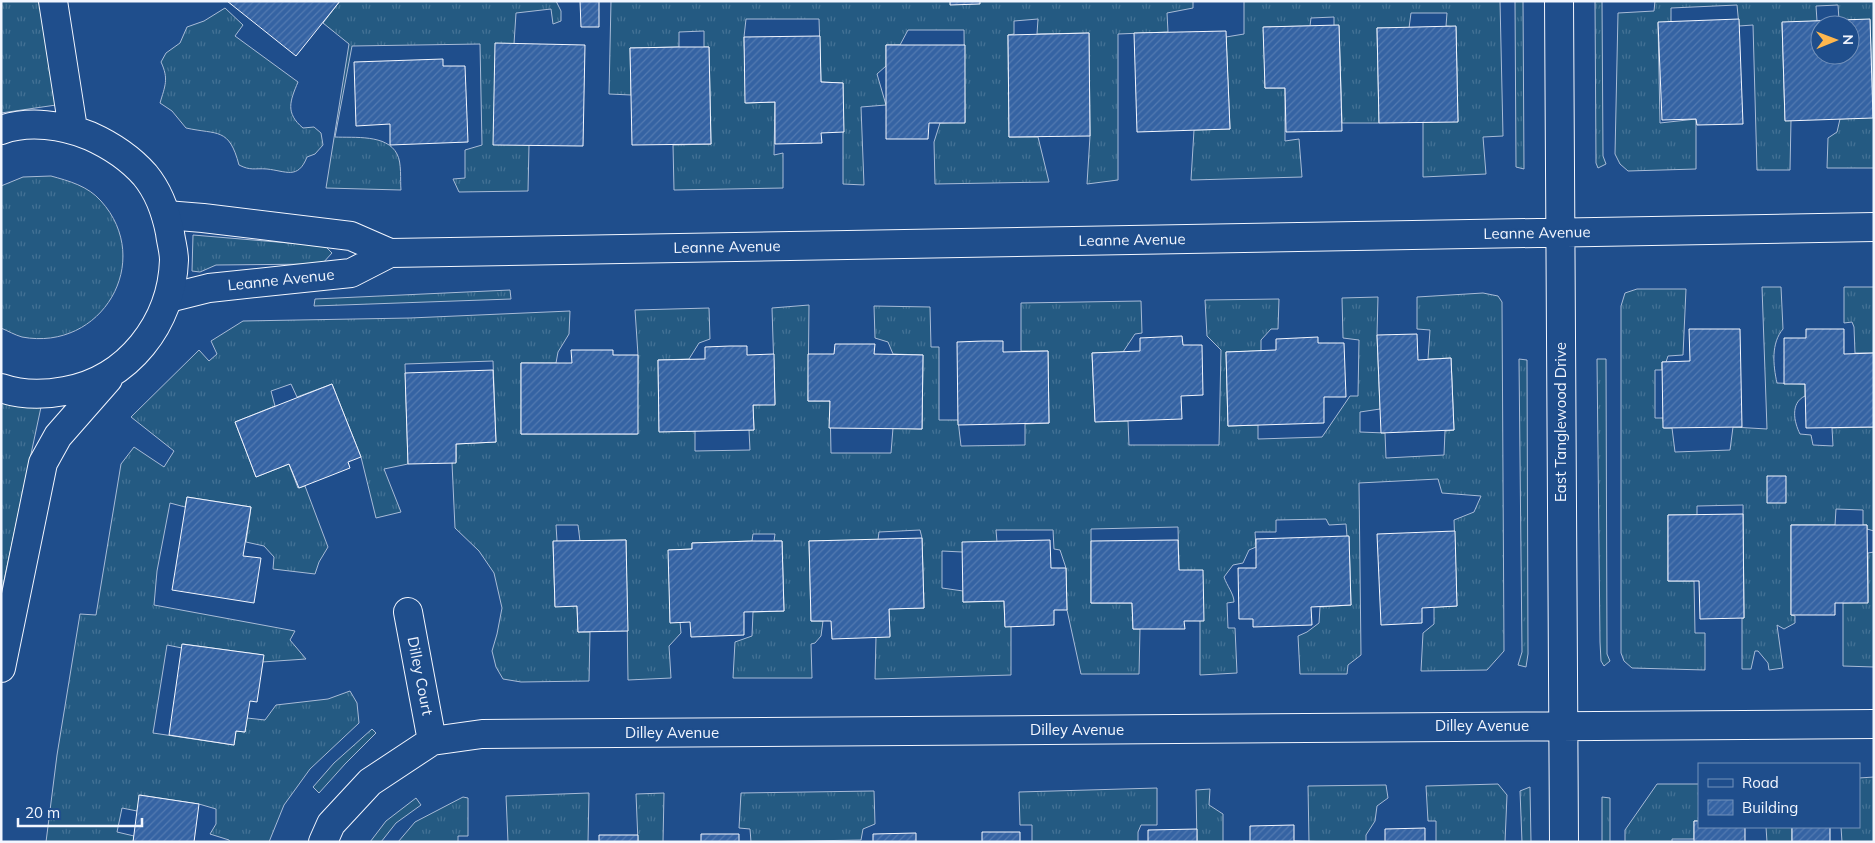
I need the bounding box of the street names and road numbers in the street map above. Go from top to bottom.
street label: Leanne Avenue [1483,222,1591,243]
street label: Leanne Avenue [1078,229,1186,250]
street label: Leanne Avenue [673,236,781,257]
street label: Leanne Avenue [227,264,335,295]
street label: East Tanglewood Drive [1551,342,1570,502]
street label: Dilley Court [404,635,437,717]
street label: Dilley Avenue [1435,716,1529,735]
street label: Dilley Avenue [1030,720,1124,739]
street label: Dilley Avenue [625,723,719,742]

